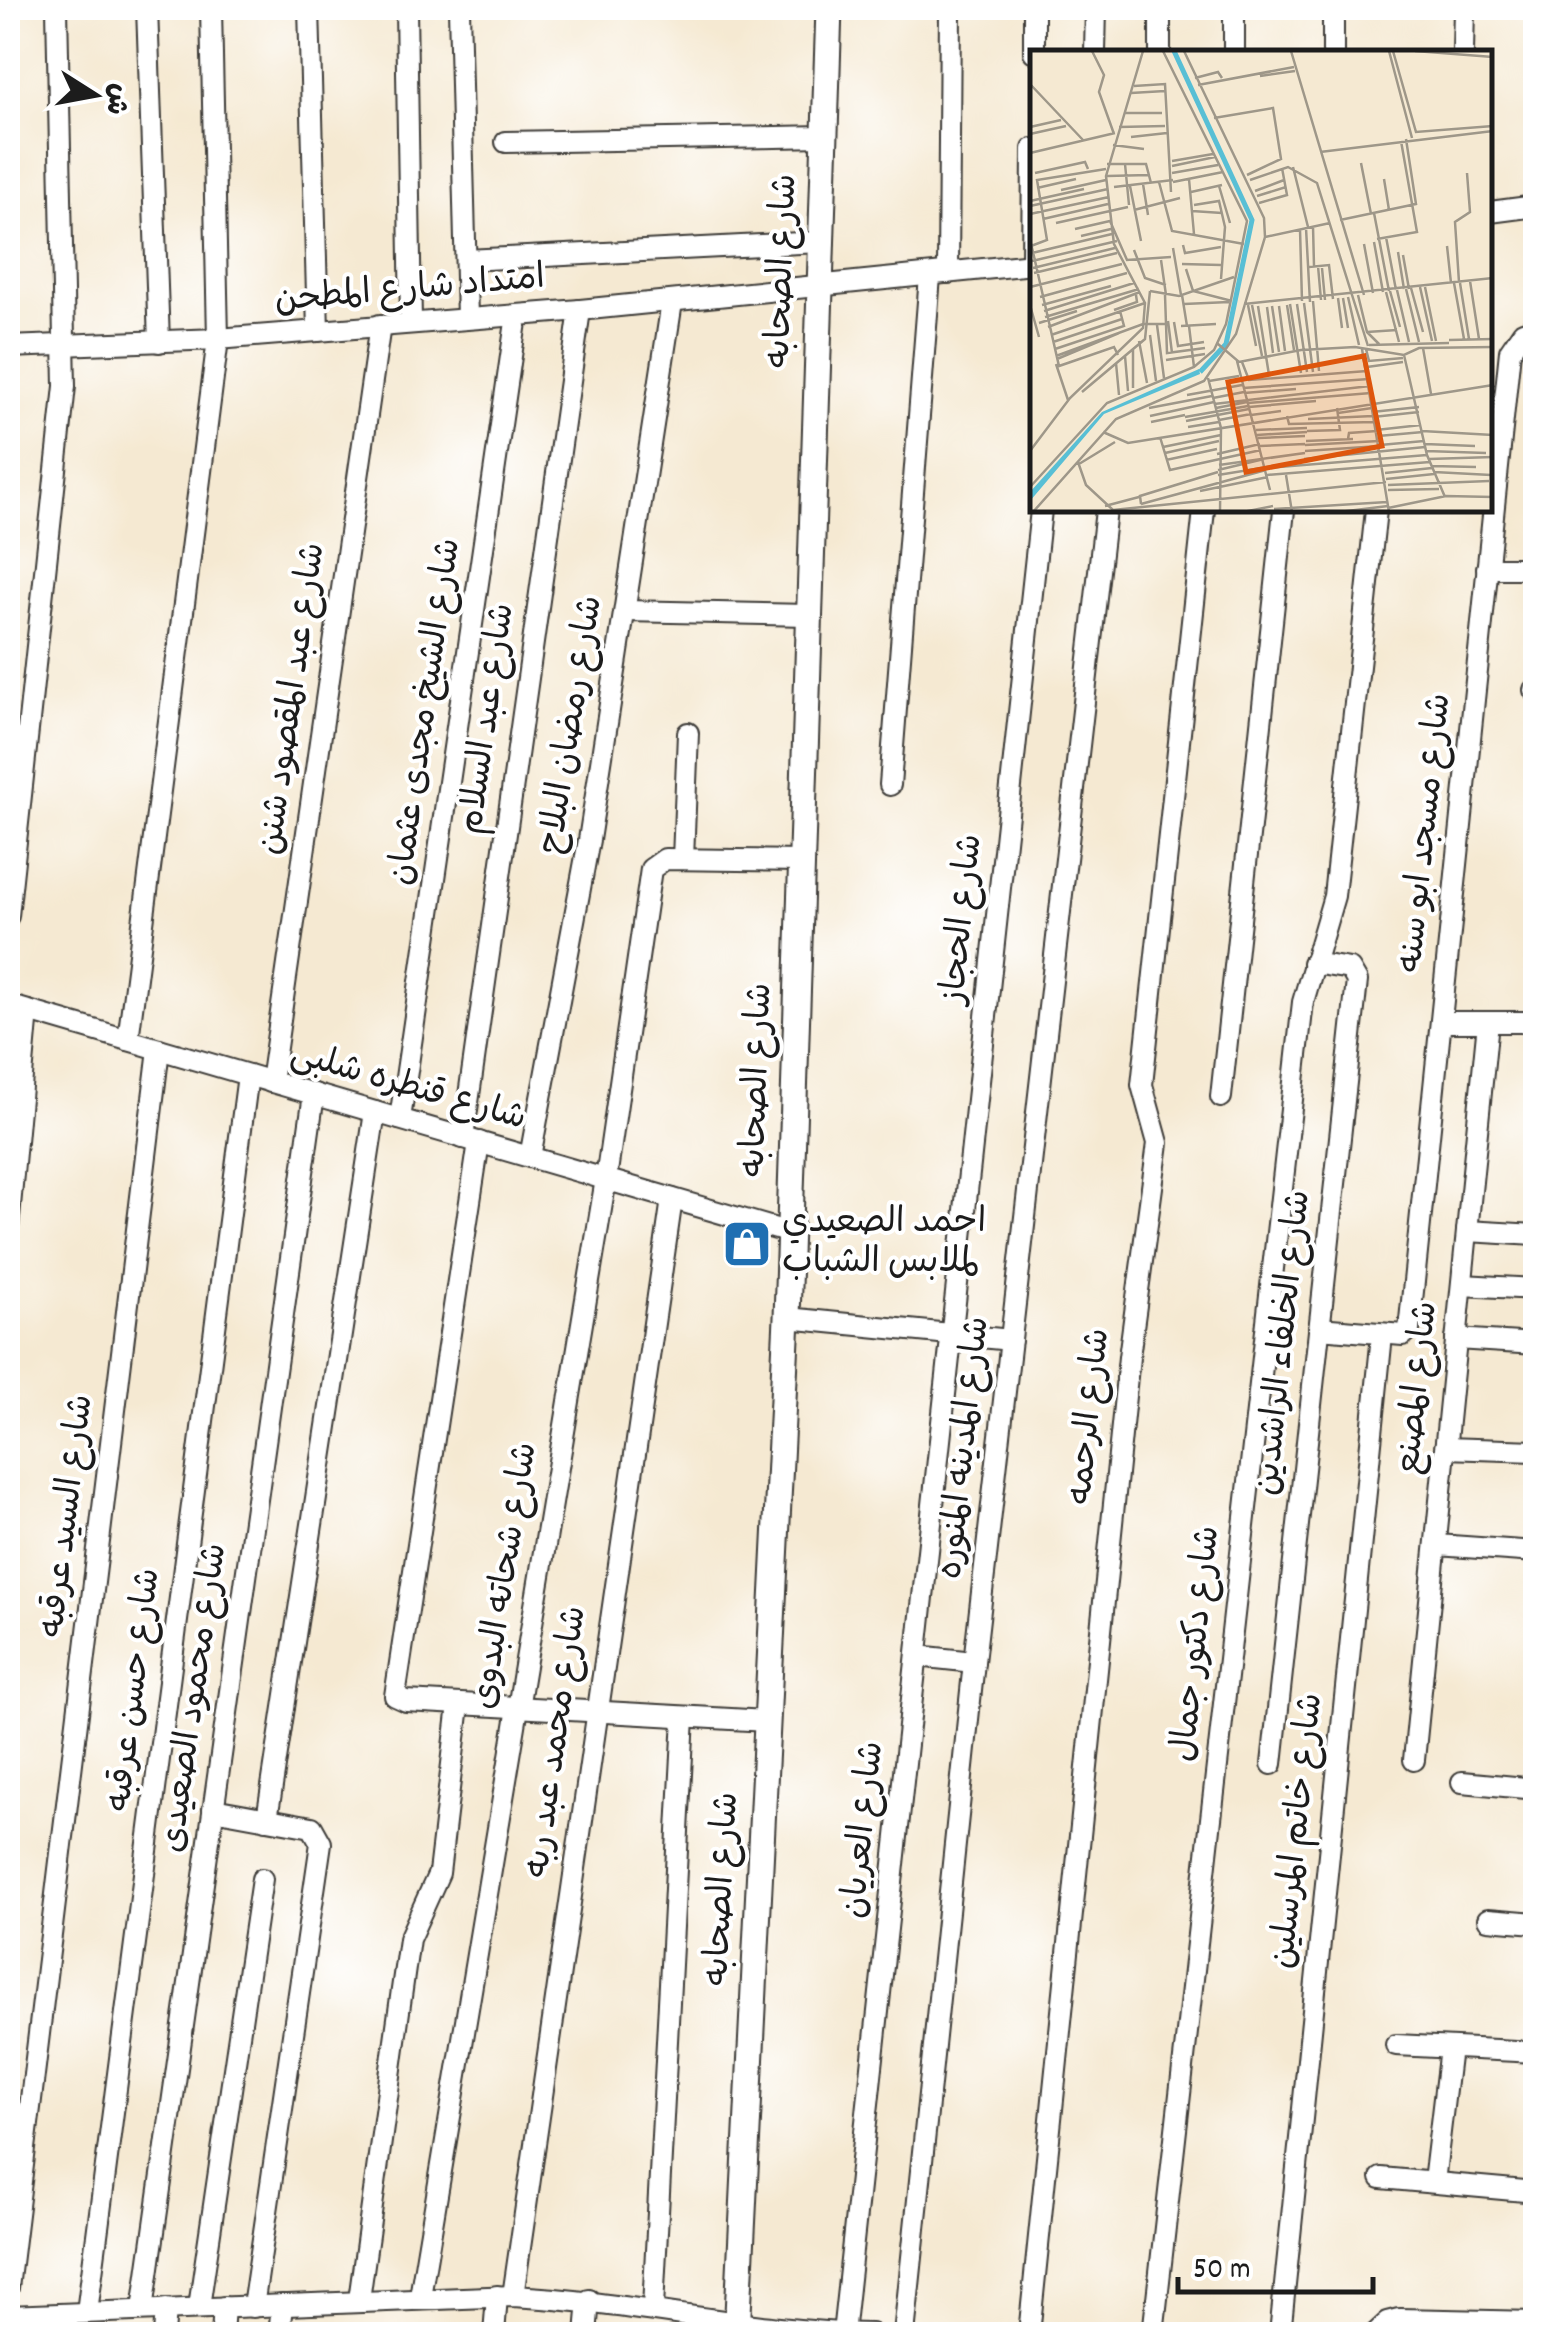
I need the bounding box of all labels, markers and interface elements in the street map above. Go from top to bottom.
north arrow [45,45,145,145]
inset map [1030,50,1493,512]
text: ش [92,80,137,118]
street label: شارع الصحابه [756,173,812,369]
street label: امتداد شارع المطحن [273,254,547,328]
street label: شارع الشيخ مجدى عثمان [378,535,476,889]
street label: شارع عبد المقصود شنن [247,540,341,858]
street label: شارع رمضان البلاح [528,592,618,858]
street label: شارع عبد السلام [448,600,530,838]
street label: شارع مسجد ابو سنه [1387,691,1467,975]
street label: شارع الحجاز [930,832,998,1009]
street label: شارع الصحابه [731,982,787,1178]
street label: شارع قنطره شلبى [284,1030,532,1146]
street label: شارع الخلفاء الراشدين [1244,1188,1326,1498]
place label: احمد الصعيدي لملابس الشباب [782,1199,986,1289]
shop icon: احمد الصعيدي لملابس الشباب [721,1218,773,1270]
street label: شارع المصنع [1385,1299,1453,1477]
street label: شارع المدينه المنوره [927,1314,1005,1582]
street label: شارع الرحمه [1057,1326,1125,1508]
street label: شارع السيد عرقبه [29,1392,109,1640]
street label: شارع شحاته البدوى [461,1439,553,1713]
street label: شارع دكتور جمال [1161,1524,1235,1764]
street label: شارع محمود الصعيدى [150,1540,242,1856]
street label: شارع حسن عرقبه [96,1565,176,1815]
street label: شارع محمد عبد ربه [514,1603,602,1881]
street label: شارع خاتم المرسلين [1260,1691,1338,1971]
street label: شارع العريان [831,1739,899,1921]
street label: شارع الصحابه [694,1791,754,1987]
scale bar [1178,2232,1373,2294]
text: 50 m [1193,2250,1251,2293]

